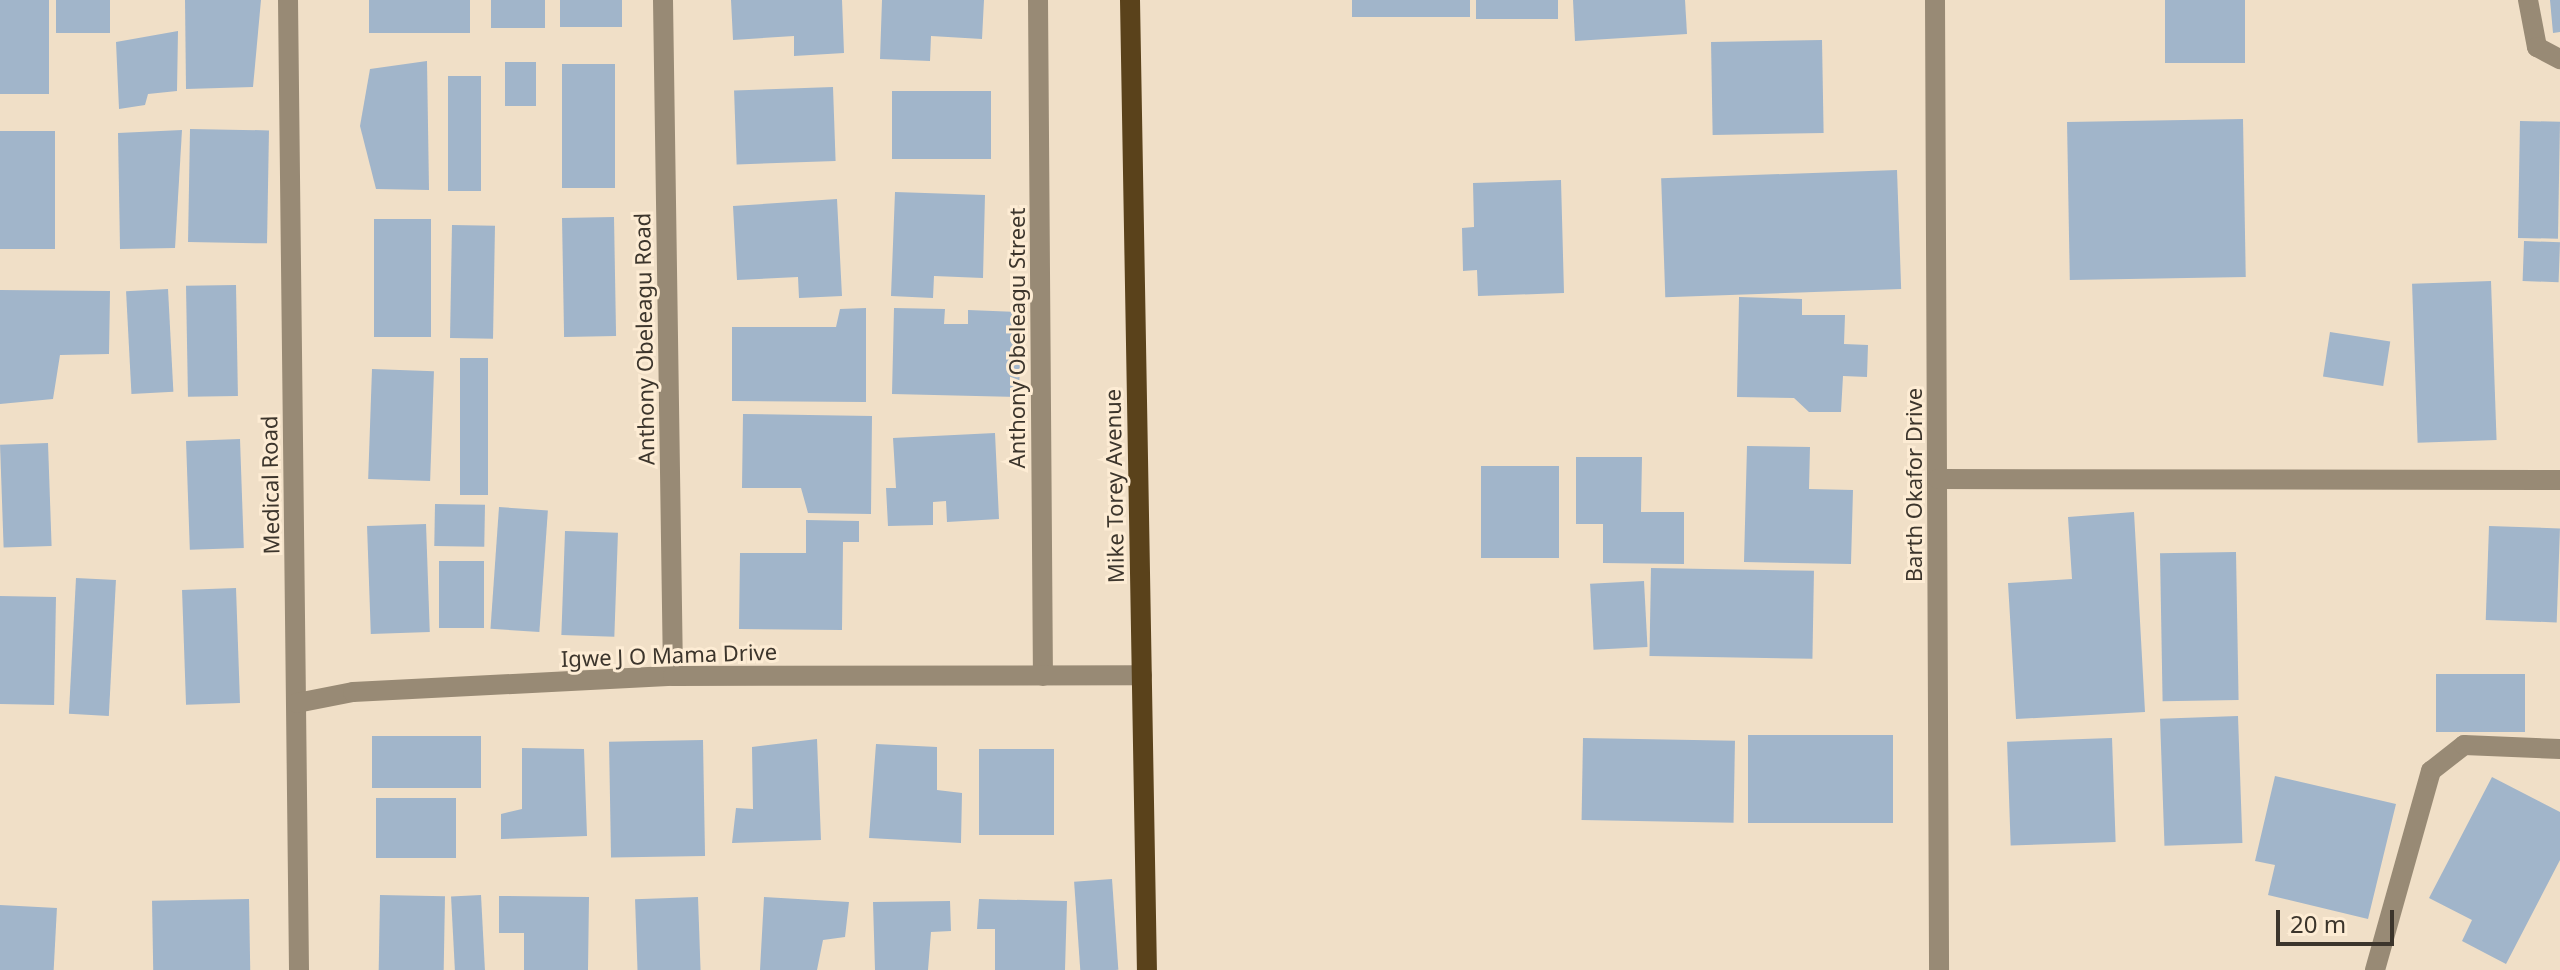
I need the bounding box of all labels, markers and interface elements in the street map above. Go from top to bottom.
street label: Anthony Obeleagu Street [1004,208,1030,468]
street label: Anthony Obeleagu Road [629,213,659,465]
street label: Barth Okafor Drive [1901,388,1927,582]
street label: Mike Torey Avenue [1099,389,1129,583]
street label: Medical Road [256,415,284,555]
street label: Igwe J O Mama Drive [560,638,778,672]
scale bar [2280,894,2398,944]
text: 20 m [2290,907,2346,940]

